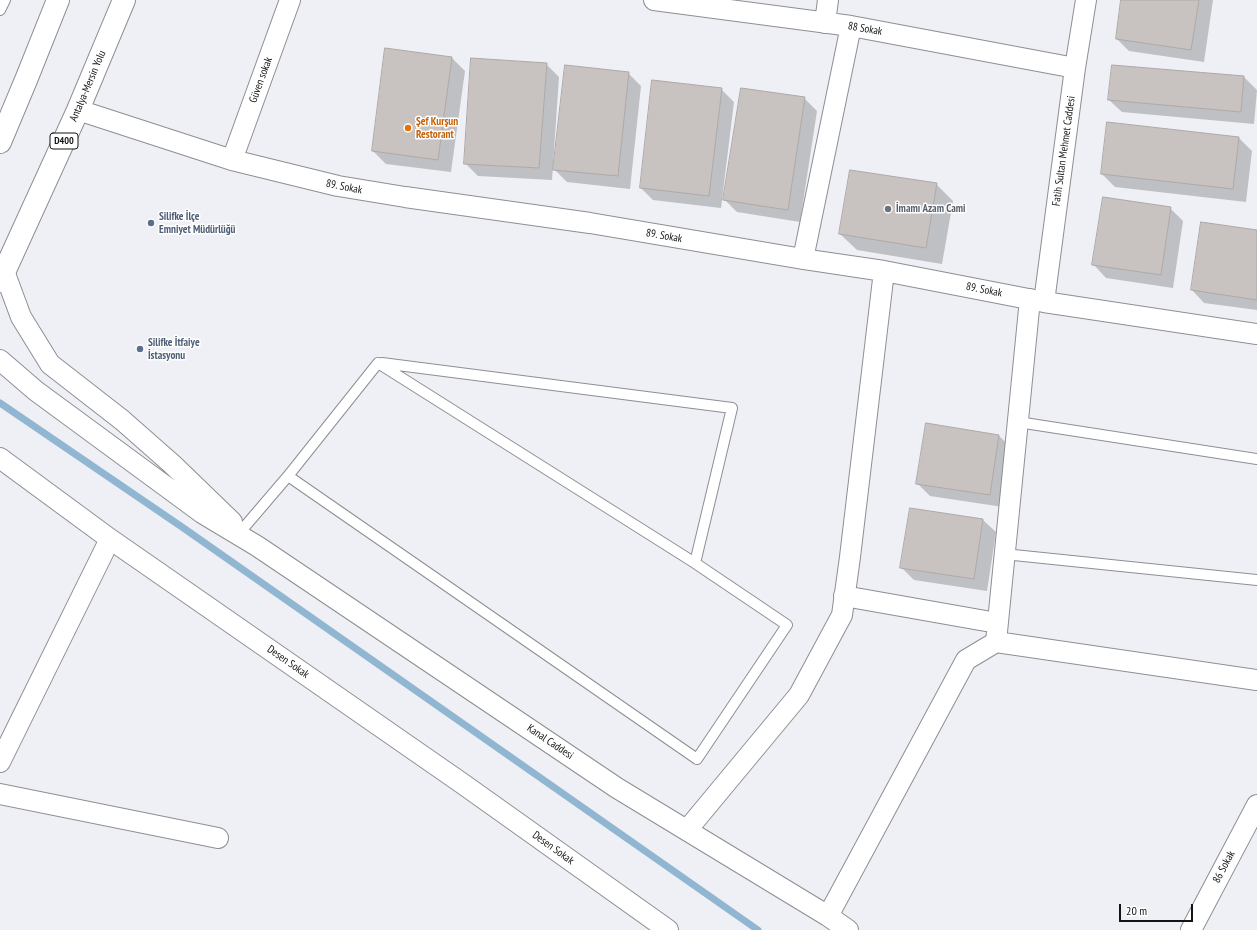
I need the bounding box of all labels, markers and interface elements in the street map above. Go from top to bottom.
street label: 88 Sokak [847,19,883,39]
street label: Antalya-Mersin Yolu [67,48,109,124]
street label: Güven sokak [247,55,275,105]
street label: Fatih Sultan Mehmet Caddesi [1050,95,1078,207]
place label: Şef Kurşun Restorant [416,115,458,141]
marker: Şef Kurşun Restorant [403,123,413,133]
road number: D400 [50,133,78,149]
street label: 89. Sokak [325,177,363,197]
place label: İmamı Azam Cami [896,202,965,216]
marker: İmamı Azam Cami [883,204,893,214]
place label: Silifke İlçe Emniyet Müdürlüğü [159,210,236,236]
marker: Silifke İlçe Emniyet Müdürlüğü [146,218,156,228]
street label: 89. Sokak [645,226,683,246]
street label: 89. Sokak [965,280,1003,300]
place label: Silifke İtfaiye İstasyonu [148,336,200,362]
marker: Silifke İtfaiye İstasyonu [135,344,145,354]
street label: Desen Sokak [264,643,312,681]
street label: Kanal Caddesi [524,722,576,762]
street label: Desen Sokak [530,829,576,867]
street label: 86 Sokak [1210,849,1238,885]
scale bar [1121,896,1195,922]
text: 20 m [1126,903,1147,918]

